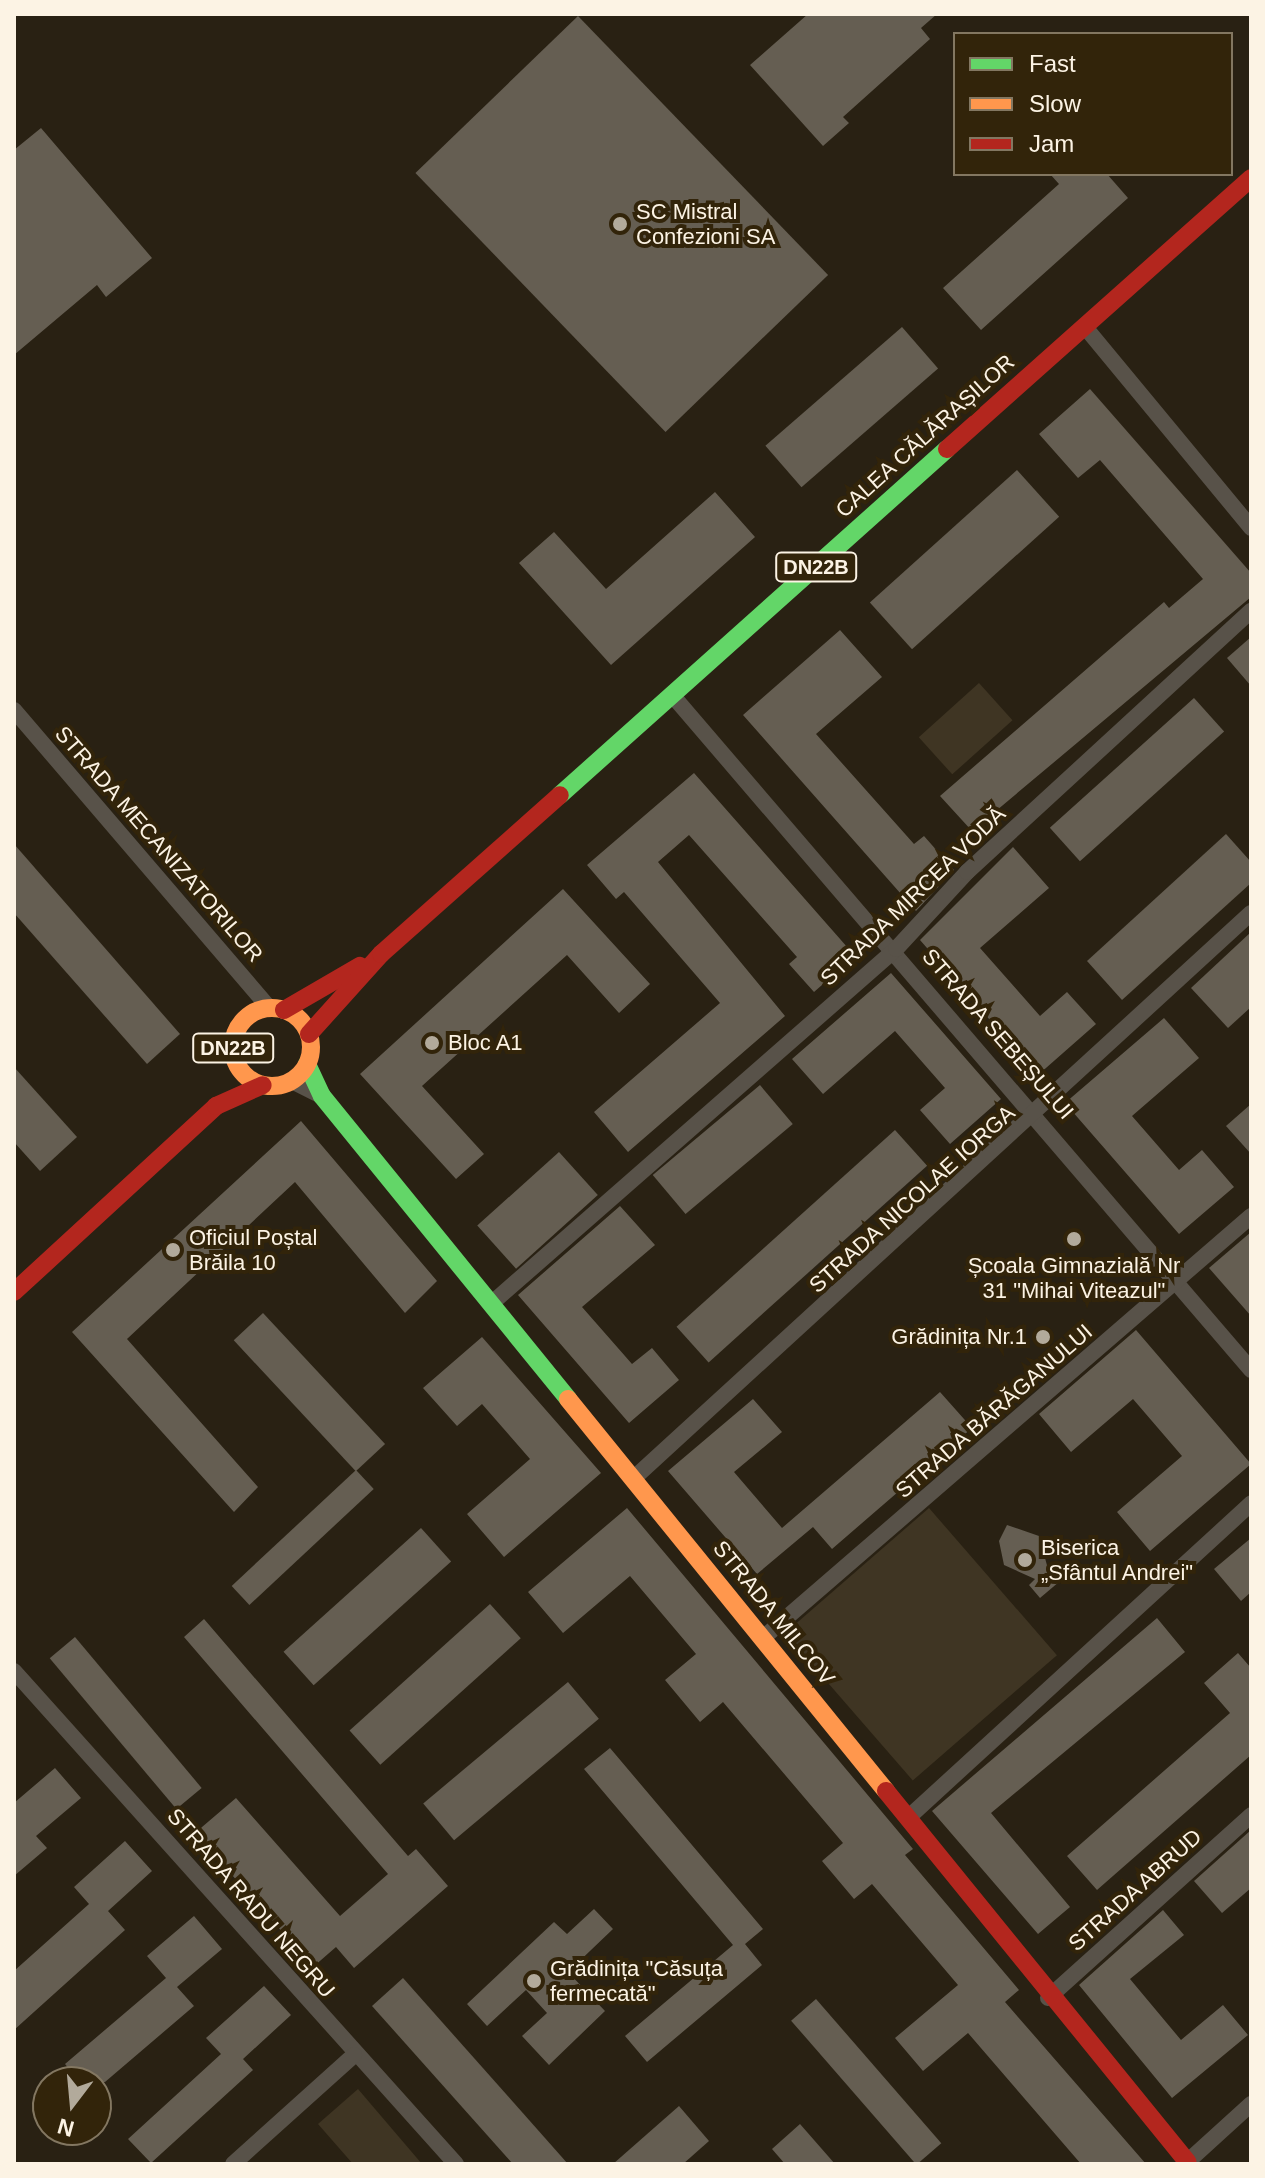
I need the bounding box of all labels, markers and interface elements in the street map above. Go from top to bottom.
legend [953,32,1233,176]
text: Fast [1029,50,1076,77]
text: Slow [1029,90,1081,117]
text: Jam [1029,130,1074,157]
place label: SC Mistral Confezioni SA [636,198,775,250]
marker: SC Mistral Confezioni SA [611,215,629,233]
street label: CALEA CĂLĂRAȘILOR [830,348,1020,524]
road number: DN22B [774,551,858,583]
street label: STRADA MECANIZATORILOR [49,720,269,968]
street label: STRADA MIRCEA VODĂ [814,800,1012,992]
street label: STRADA SEBEȘULUI [916,943,1080,1125]
place label: Bloc A1 [448,1030,524,1056]
road number: DN22B [191,1032,275,1064]
marker: Bloc A1 [423,1034,441,1052]
street label: STRADA NICOLAE IORGA [803,1099,1021,1299]
place label: Oficiul Poștal Brăila 10 [189,1224,317,1276]
marker: Școala Gimnazială Nr 31 "Mihai Viteazul" [1065,1230,1083,1248]
marker: Oficiul Poștal Brăila 10 [164,1241,182,1259]
place label: Școala Gimnazială Nr 31 "Mihai Viteazul" [968,1252,1180,1304]
street label: STRADA BĂRĂGANULUI [890,1318,1098,1504]
place label: Grădinița Nr.1 [891,1324,1027,1350]
marker: Grădinița Nr.1 [1034,1328,1052,1346]
place label: Biserica „Sfântul Andrei" [1041,1534,1194,1586]
street label: STRADA MILCOV [707,1535,841,1691]
marker: Biserica „Sfântul Andrei" [1016,1551,1034,1569]
street label: STRADA RADU NEGRU [161,1803,341,2003]
street label: STRADA ABRUD [1062,1823,1208,1957]
place label: Grădinița "Căsuța fermecată" [550,1955,723,2006]
marker: Grădinița "Căsuța fermecată" [525,1972,543,1990]
north arrow [32,2066,112,2146]
text: N [55,2113,77,2142]

